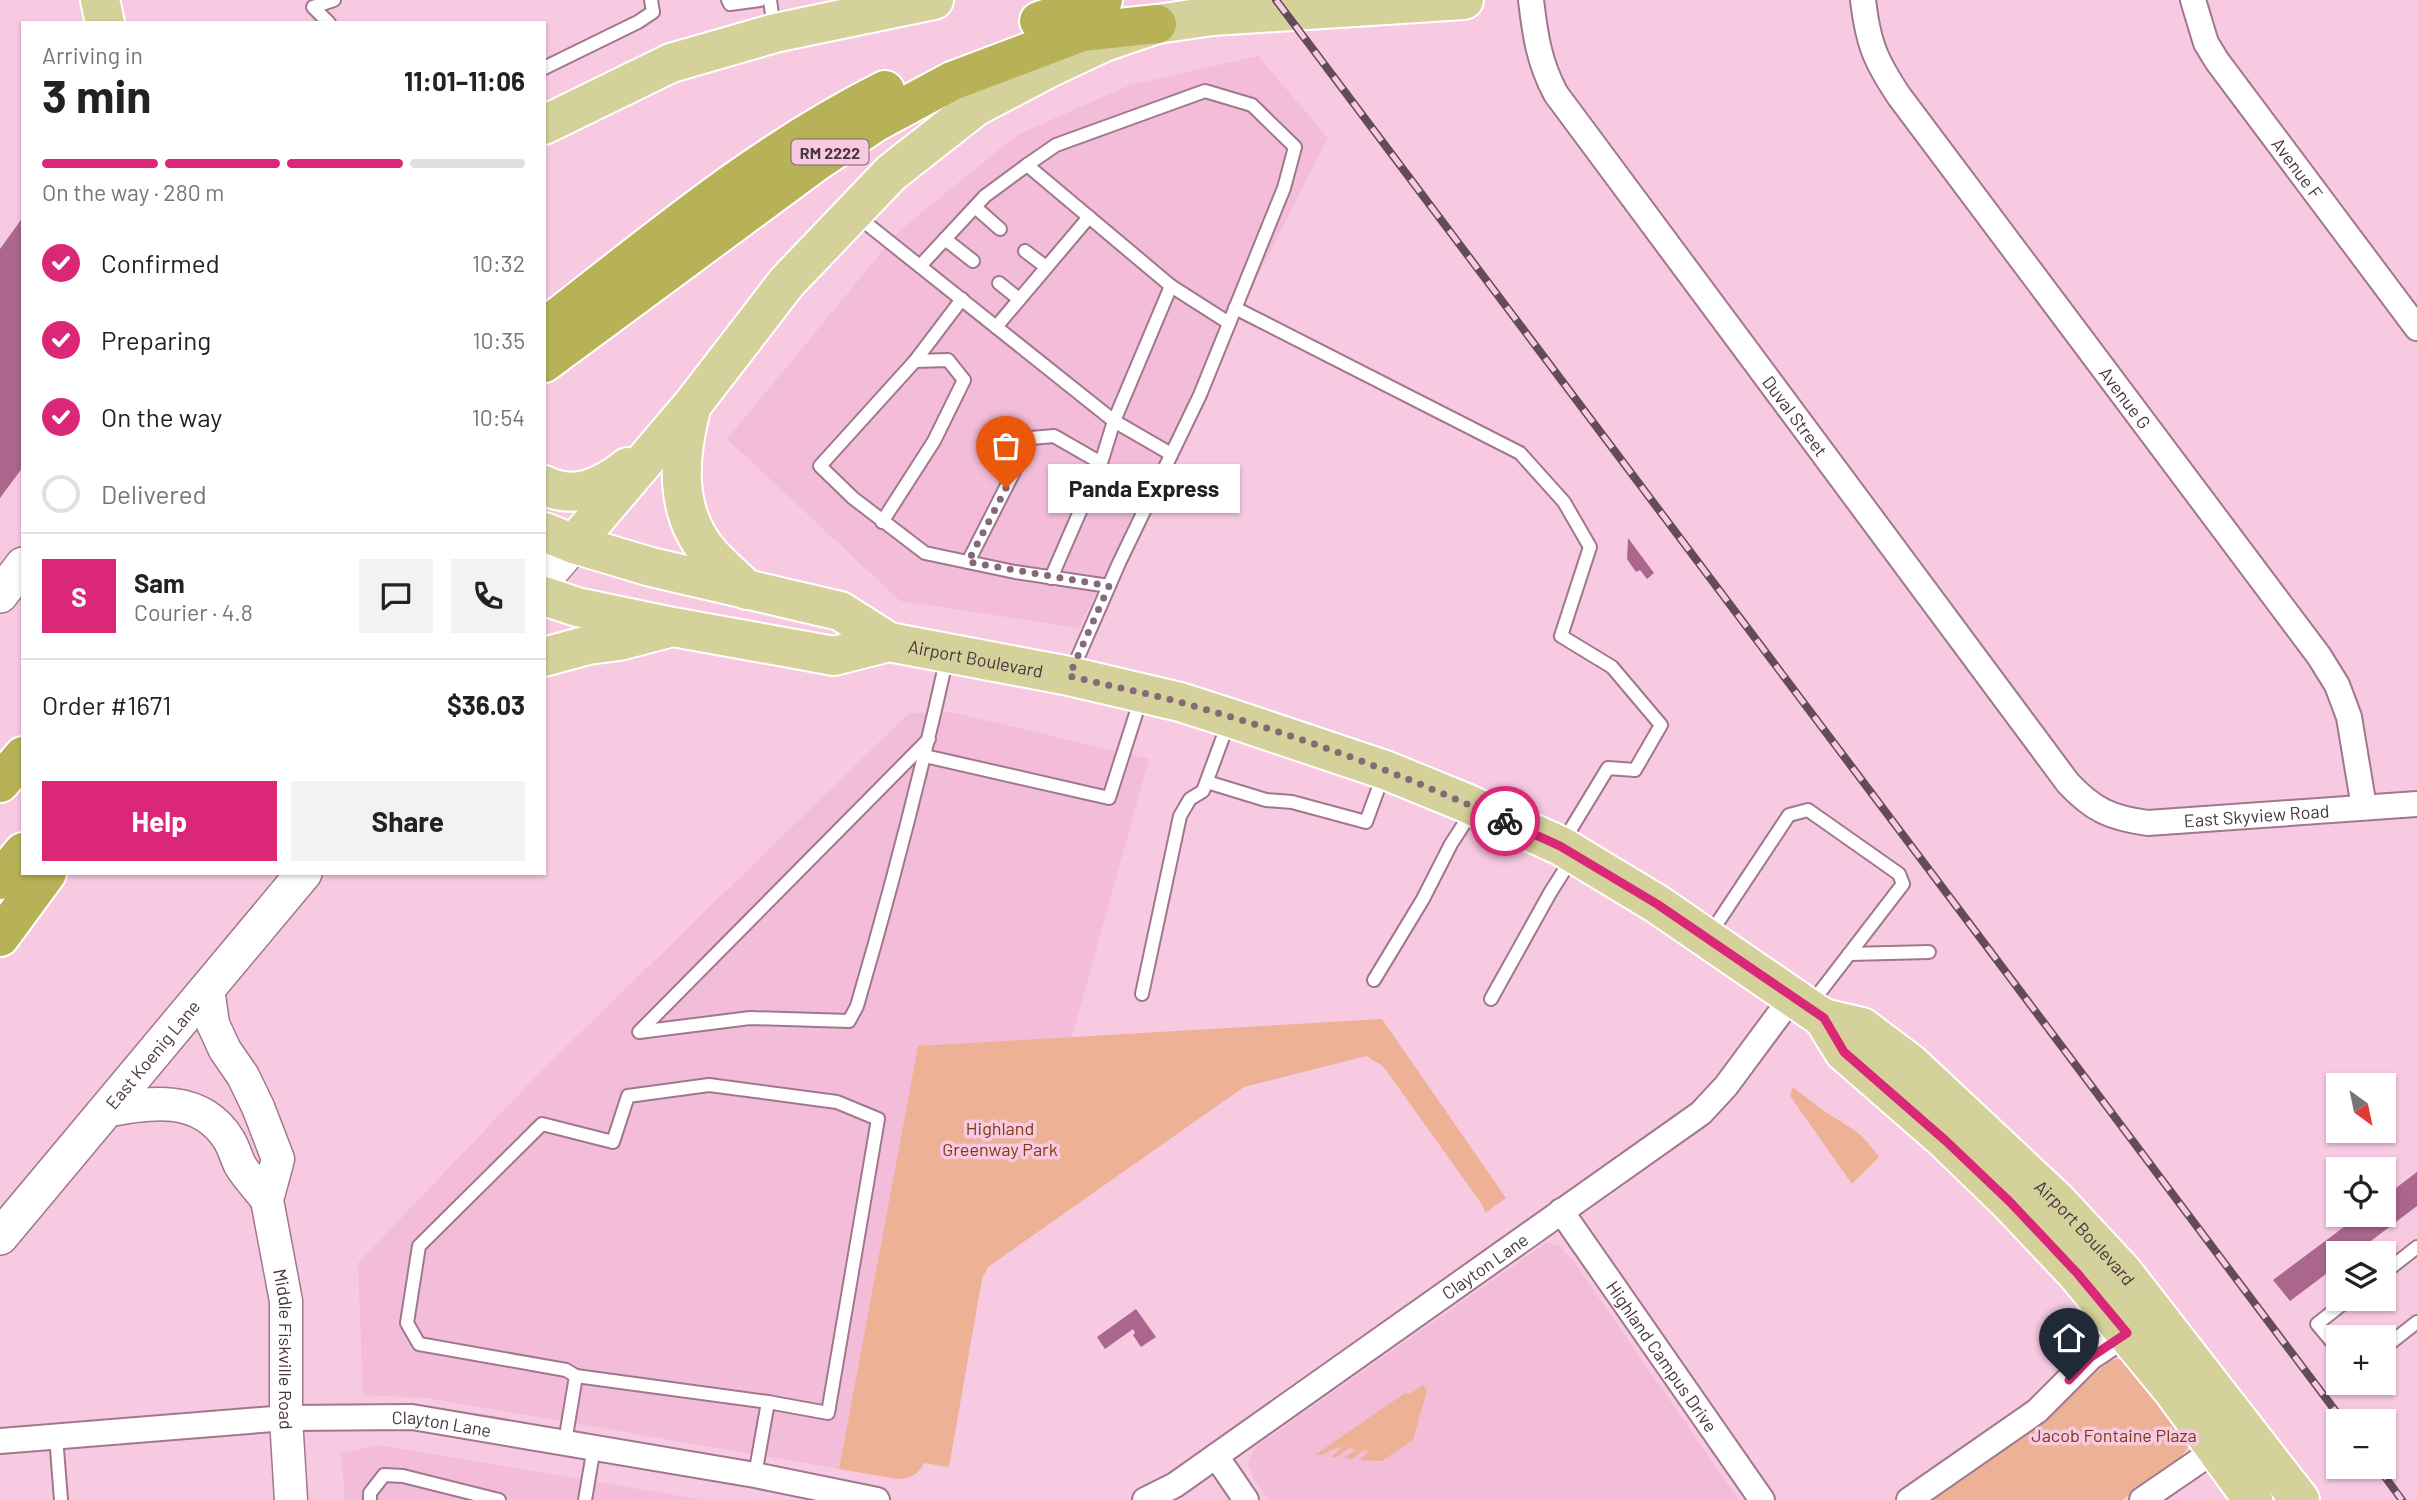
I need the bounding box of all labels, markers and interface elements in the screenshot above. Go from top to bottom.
text: Arriving in [42,41,143,69]
text: 11:01–11:06 [404,65,525,96]
text: 3 min [42,67,151,122]
street label: Avenue F [2267,133,2327,203]
road number: RM 2222 [792,140,868,164]
text: On the way · 280 m [42,178,224,206]
icon: check [42,244,80,282]
text: Confirmed [101,247,220,278]
text: 10:32 [472,249,525,277]
icon: check [42,321,80,359]
text: Preparing [101,324,211,355]
text: 10:35 [472,326,525,354]
street label: Avenue G [2095,362,2156,433]
street label: Duval Street [1758,371,1832,461]
icon: check [42,398,80,436]
text: On the way [101,401,222,432]
text: 10:54 [472,403,525,431]
pin [976,416,1036,488]
icon: bag [987,427,1025,465]
callout: Panda Express [1048,463,1240,512]
text: Panda Express [1069,474,1219,502]
text: Delivered [101,478,207,509]
button: chat [359,559,433,633]
button: phone [451,559,525,633]
text: Sam [134,567,185,598]
text: S [71,581,87,612]
text: Courier · 4.8 [134,598,253,626]
street label: Airport Boulevard [906,635,1045,682]
text: Order #1671 [42,689,171,720]
text: $36.03 [447,689,525,720]
button: Help [42,781,277,861]
button: Share [291,781,525,861]
courier [1470,786,1540,856]
street label: East Skyview Road [2183,799,2330,831]
icon: bike [1486,802,1524,840]
street label: East Koenig Lane [101,995,204,1113]
north arrow [2326,1073,2396,1143]
map controls [2326,1073,2396,1479]
park label: Highland Greenway Park [942,1117,1058,1160]
button: locate [2326,1157,2396,1227]
street label: Airport Boulevard [2030,1175,2140,1290]
street label: Clayton Lane [1437,1228,1532,1304]
button: layers [2326,1241,2396,1311]
street label: Middle Fiskville Road [269,1267,298,1430]
street label: Highland Campus Drive [1602,1277,1722,1436]
pin [2039,1308,2099,1380]
icon: home [2050,1319,2088,1357]
button: + [2326,1325,2396,1395]
street label: Clayton Lane [392,1406,493,1441]
button: − [2326,1409,2396,1479]
park label: Jacob Fontaine Plaza [2031,1424,2197,1446]

